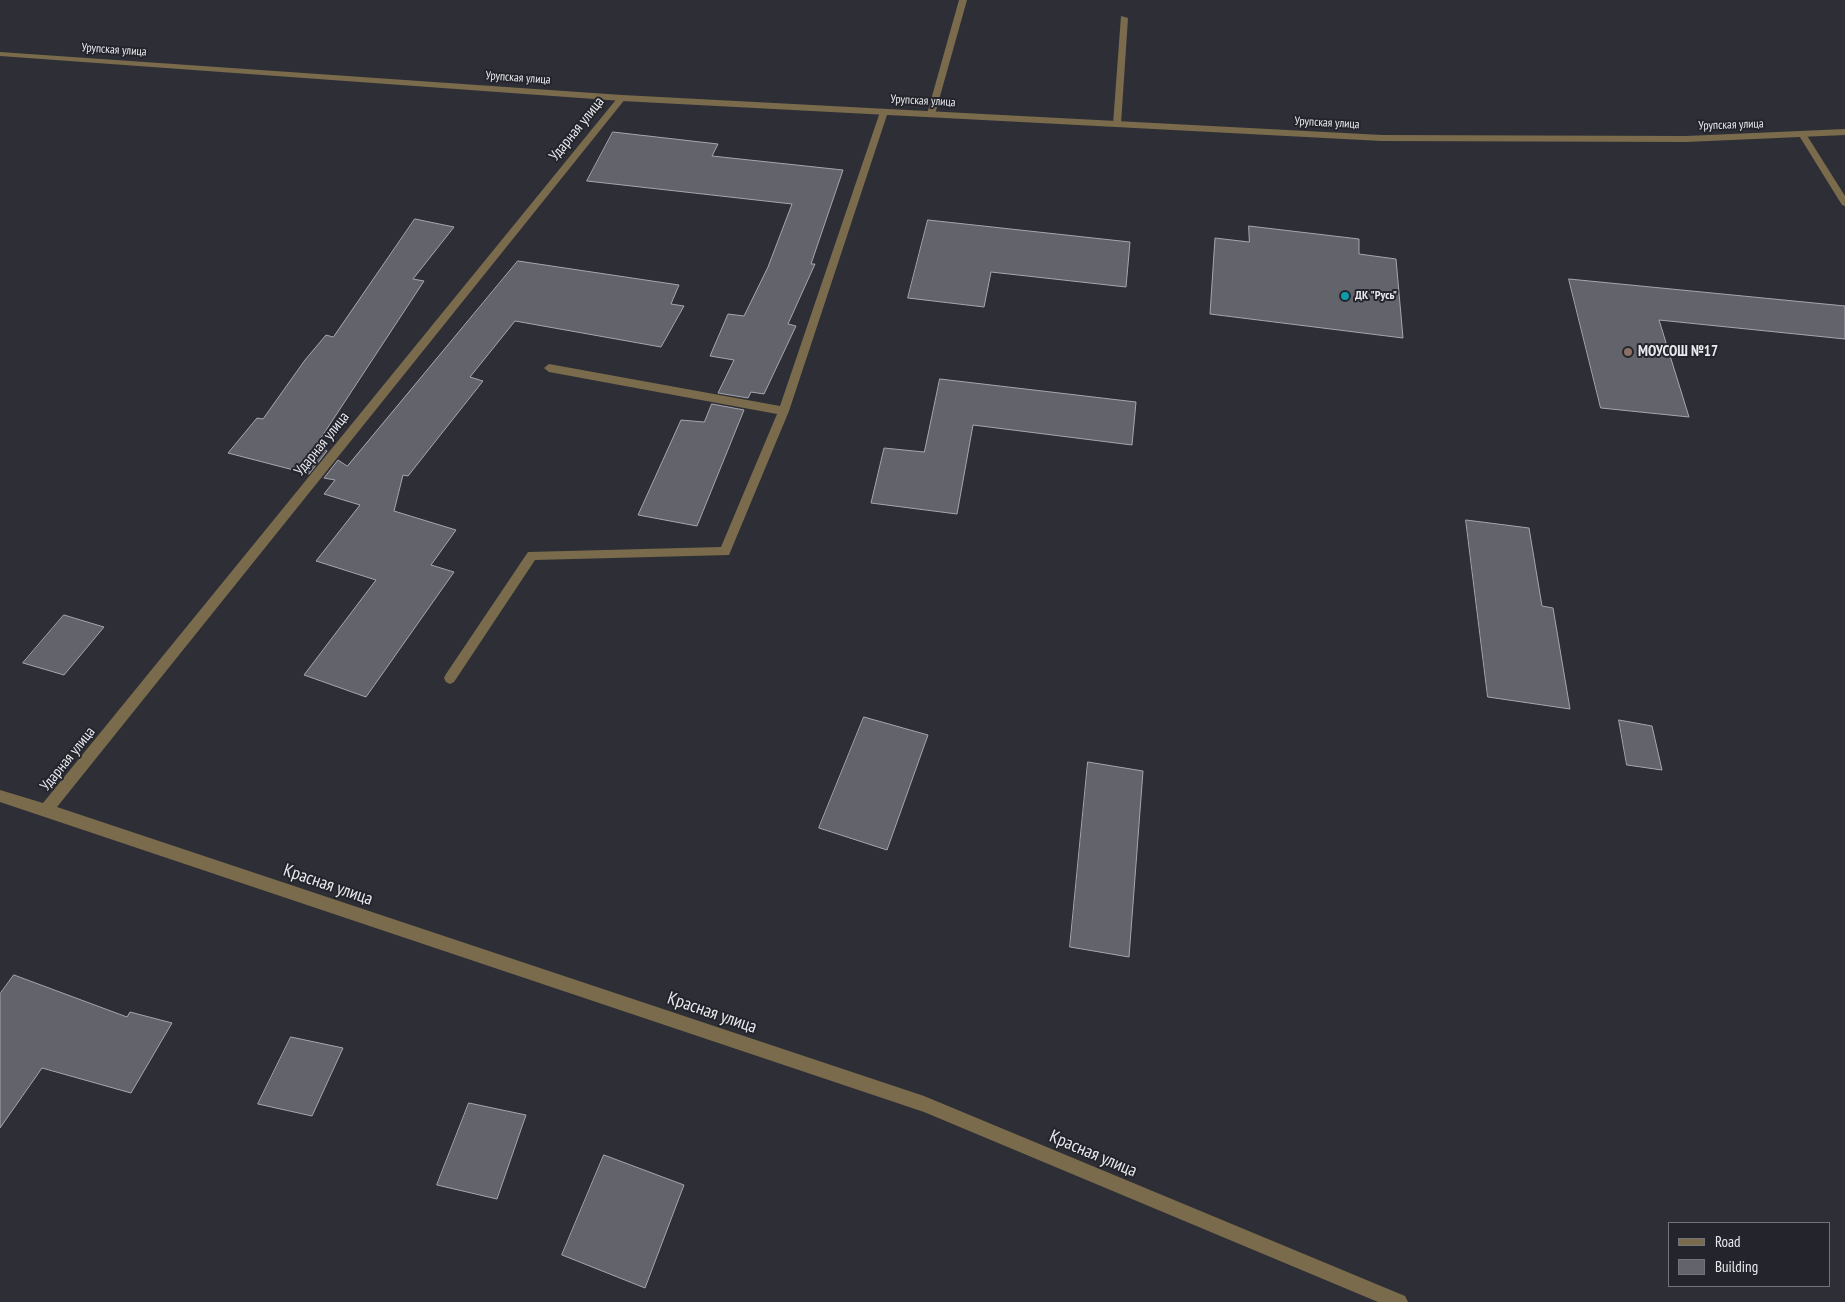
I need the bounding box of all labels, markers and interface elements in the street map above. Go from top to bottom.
street label: Урупская улица [81,41,147,59]
street label: Урупская улица [485,69,551,87]
street label: Урупская улица [890,92,956,110]
street label: Ударная улица [546,93,608,165]
street label: Урупская улица [1294,114,1360,132]
street label: Урупская улица [1698,117,1764,133]
place label: ДК "Русь" [1355,289,1397,303]
marker: ДК "Русь" [1339,290,1351,302]
place label: МОУСОШ №17 [1638,343,1718,361]
marker: МОУСОШ №17 [1622,346,1634,358]
street label: Ударная улица [291,408,353,480]
street label: Ударная улица [37,723,99,795]
street label: Красная улица [281,860,375,910]
street label: Красная улица [665,988,759,1038]
street label: Красная улица [1046,1126,1140,1182]
legend [1668,1222,1830,1287]
text: Road [1715,1232,1741,1251]
text: Building [1715,1257,1758,1276]

